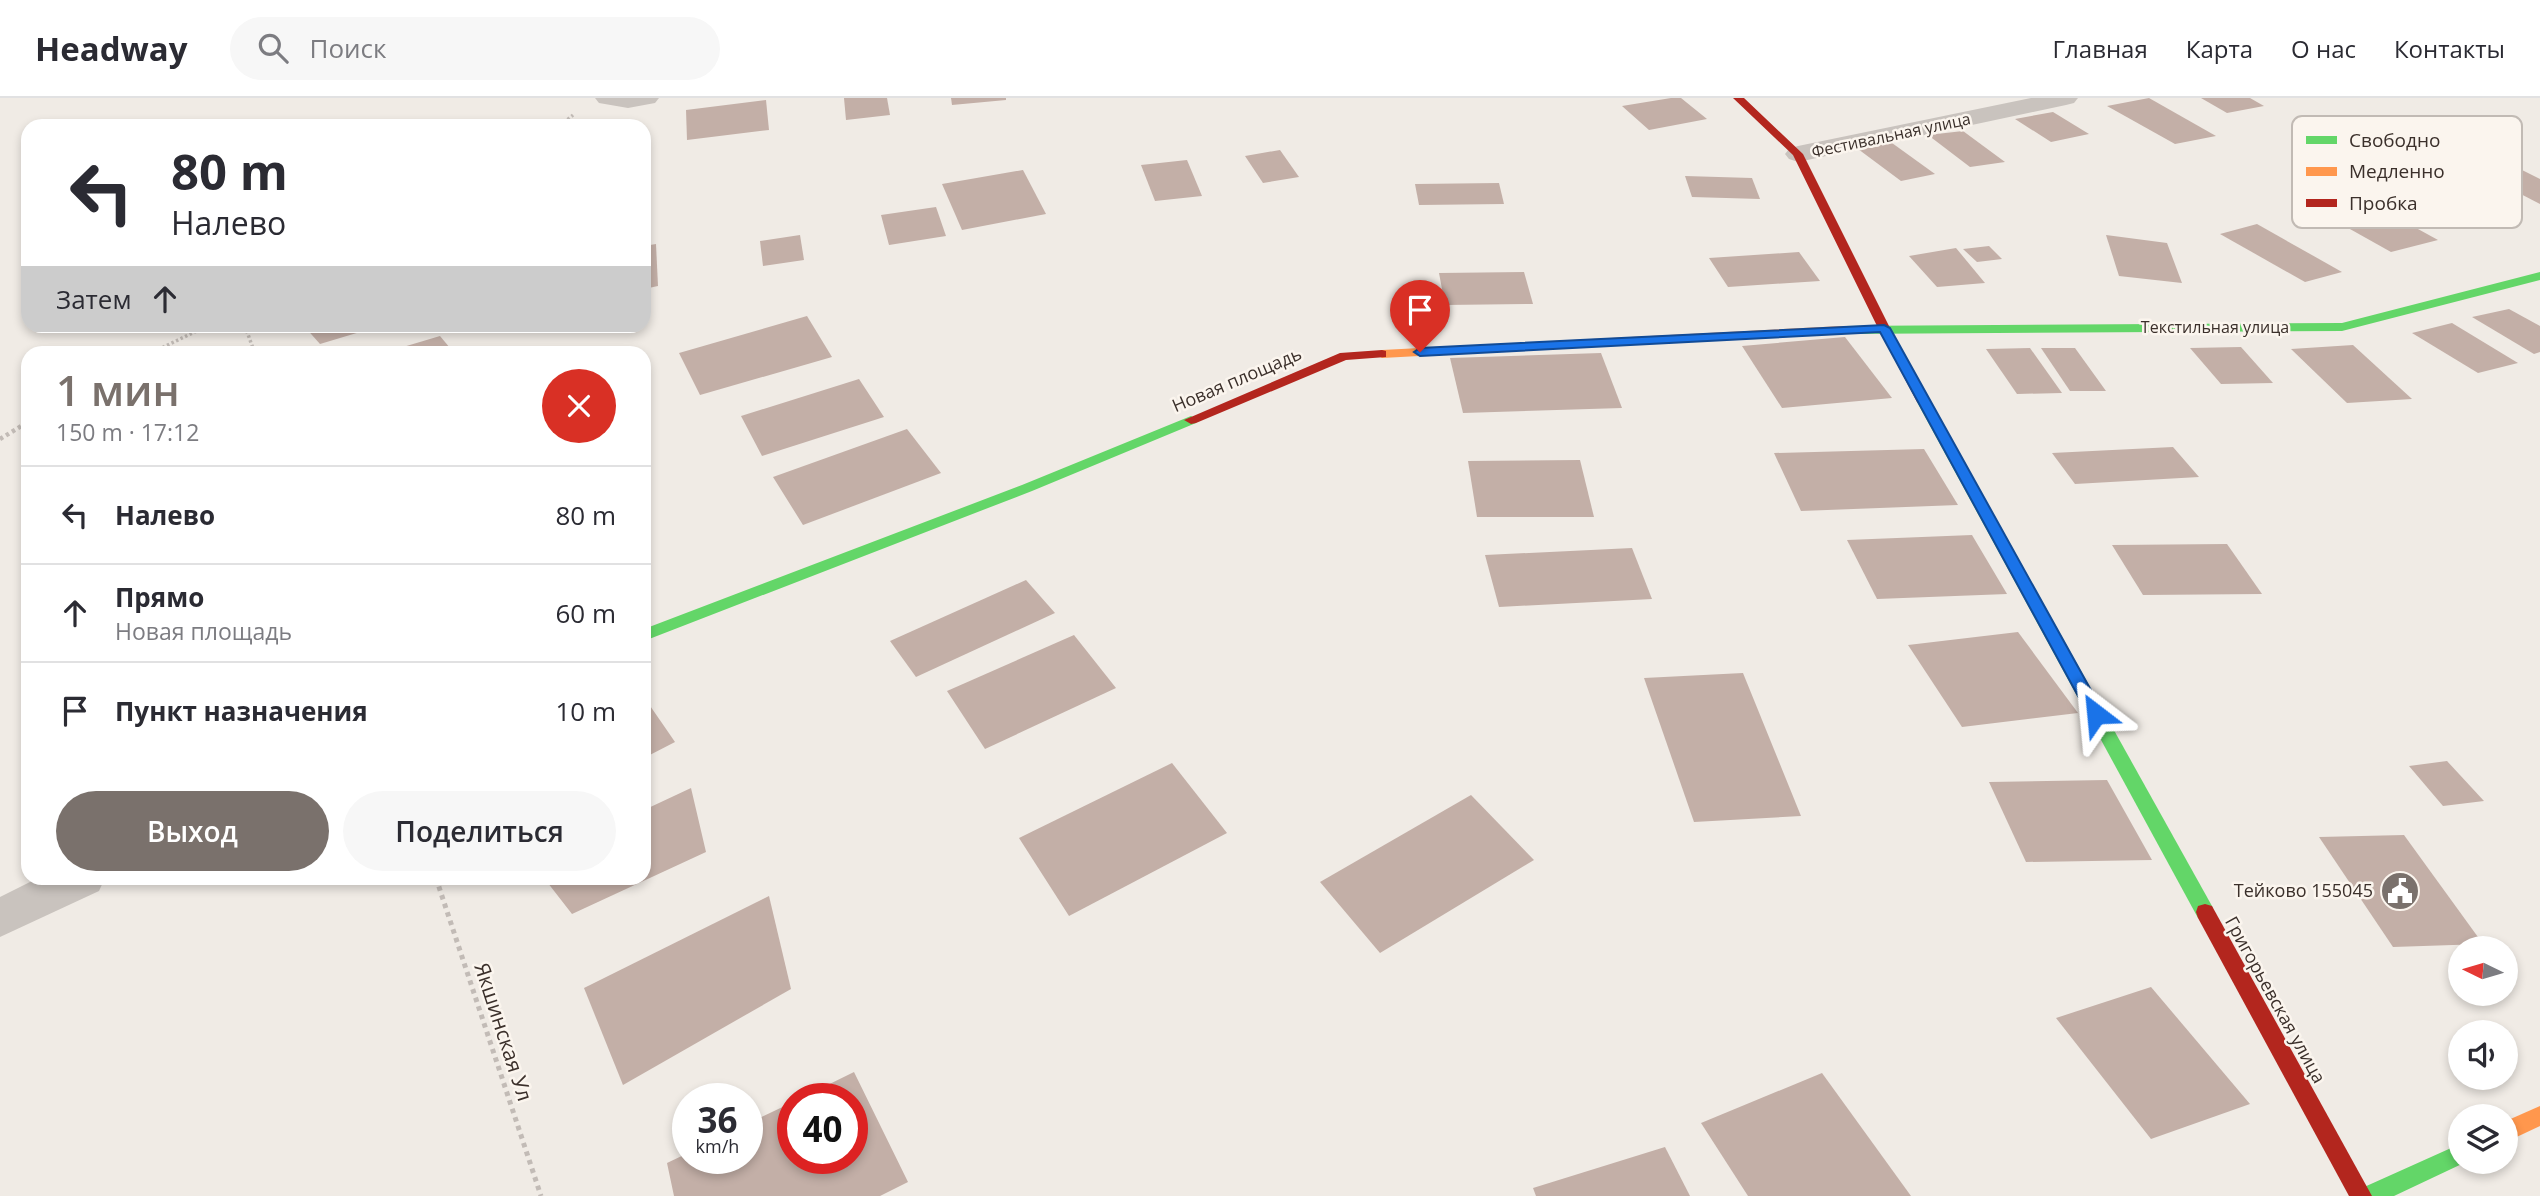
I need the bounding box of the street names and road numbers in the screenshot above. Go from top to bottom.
street label: Фестивальная улица [1809,107,1973,163]
street label: Текстильная улица [2141,316,2289,338]
street label: Новая площадь [1168,341,1305,417]
street label: Григорьевская улица [2220,912,2332,1087]
street label: Якшинская Ул [468,959,540,1105]

